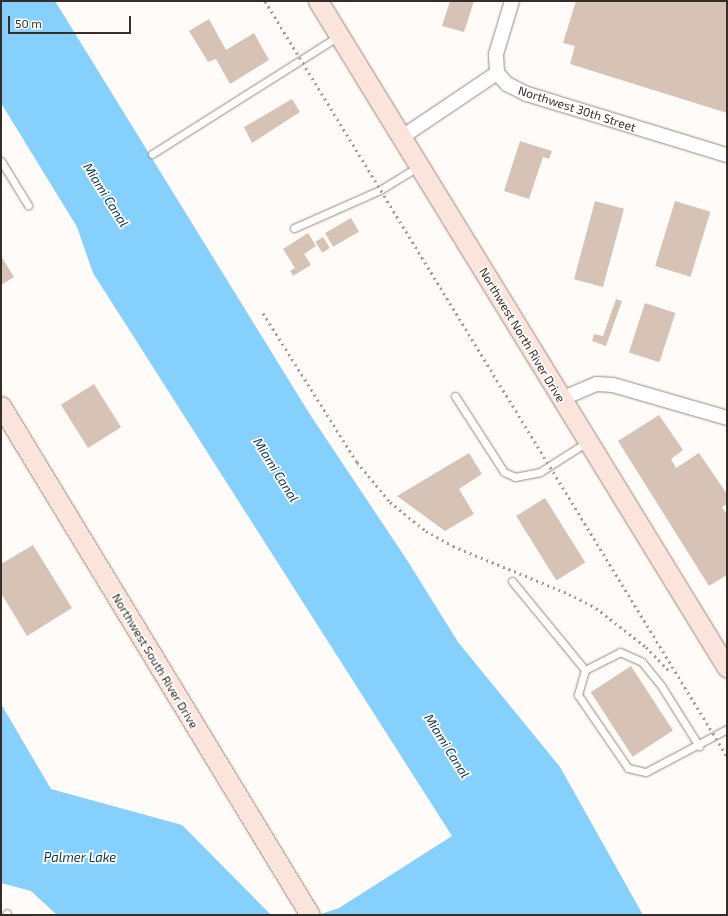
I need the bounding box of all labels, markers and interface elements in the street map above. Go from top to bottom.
scale bar [10,8,133,34]
text: 50 m [15,16,42,30]
street label: Northwest 30th Street [516,83,638,135]
water label: Miami Canal [80,160,132,230]
street label: Northwest North River Drive [476,265,568,405]
water label: Miami Canal [250,435,302,505]
street label: Northwest South River Drive [109,591,201,731]
water label: Miami Canal [421,711,473,781]
water label: Palmer Lake [44,849,116,865]

